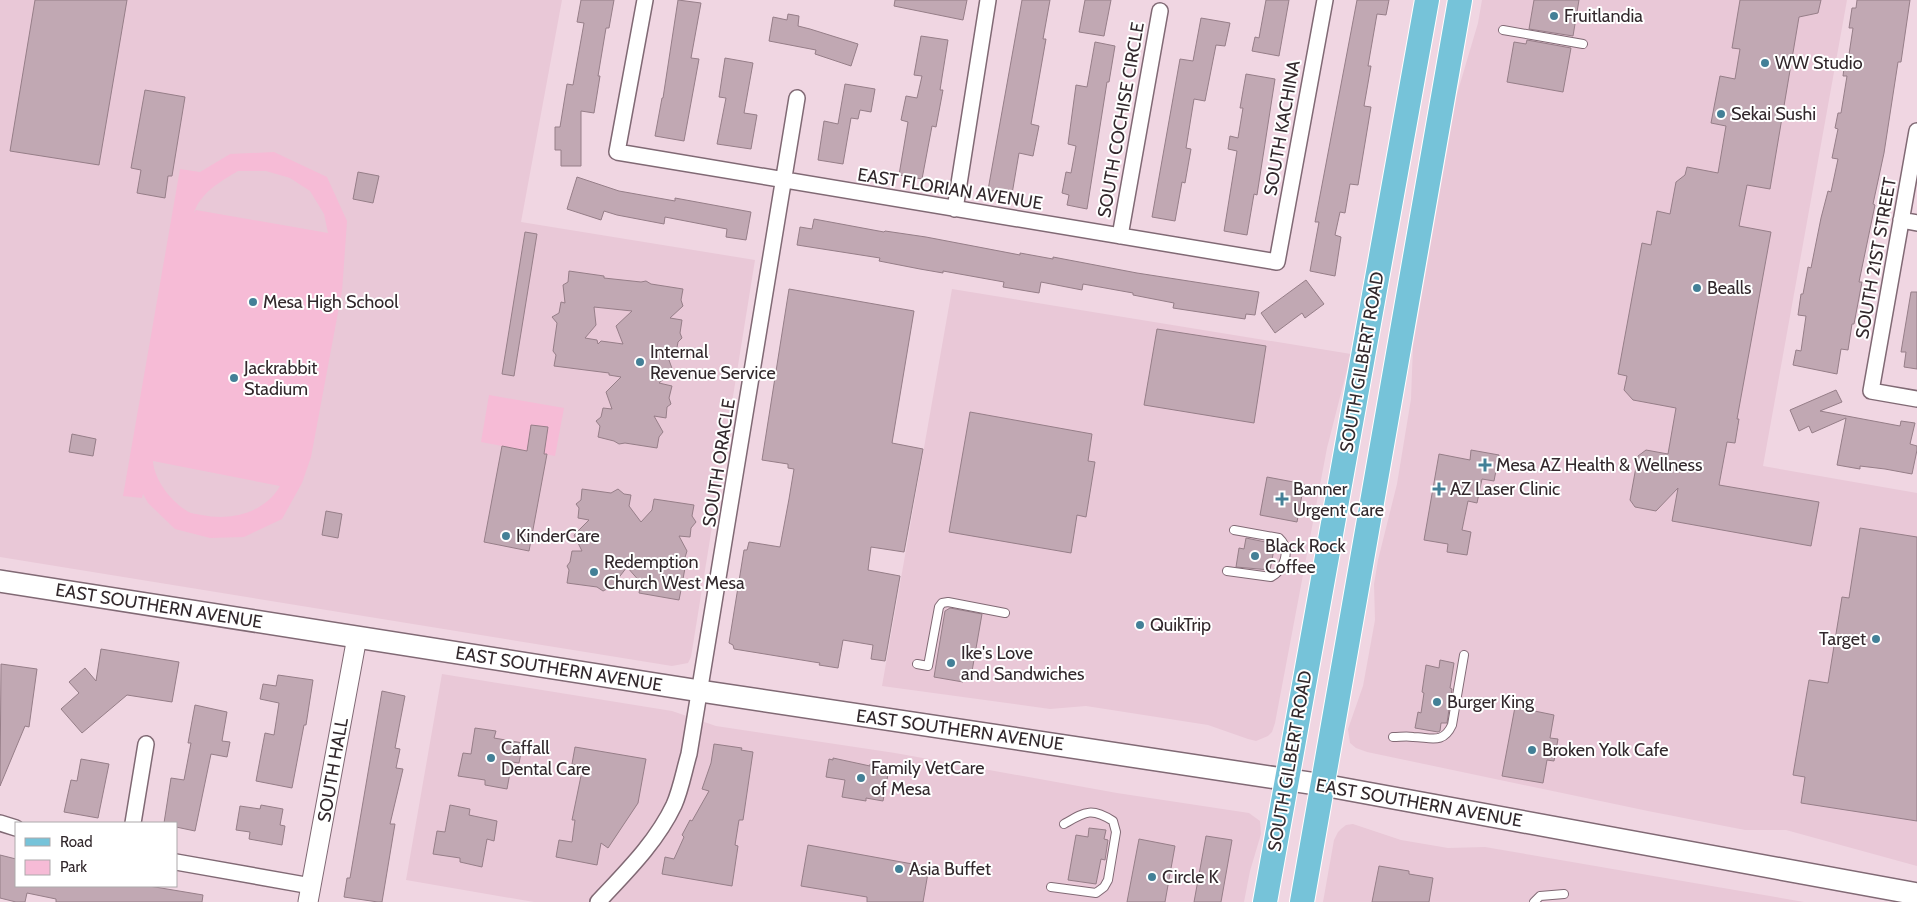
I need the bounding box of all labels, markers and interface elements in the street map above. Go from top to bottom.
place label: Fruitlandia [1564,5,1643,27]
marker: Fruitlandia [1548,10,1560,22]
street label: SOUTH COCHISE CIRCLE [1093,21,1149,219]
place label: WW Studio [1775,52,1863,74]
marker: WW Studio [1759,57,1771,69]
street label: SOUTH KACHINA [1259,59,1305,197]
place label: Sekai Sushi [1731,103,1816,125]
marker: Sekai Sushi [1715,108,1727,120]
street label: EAST FLORIAN AVENUE [856,163,1044,215]
street label: SOUTH 21ST STREET [1851,175,1901,341]
street label: SOUTH GILBERT ROAD [1335,270,1389,454]
place label: Bealls [1707,277,1752,299]
marker: Bealls [1691,282,1703,294]
place label: Mesa High School [263,291,399,313]
marker: Mesa High School [247,296,259,308]
place label: Internal Revenue Service [650,341,776,384]
marker: Internal Revenue Service [634,356,646,368]
place label: Jackrabbit Stadium [243,357,317,400]
marker: Jackrabbit Stadium [228,372,240,384]
street label: SOUTH ORACLE [698,397,740,529]
place label: Mesa AZ Health & Wellness [1496,454,1702,476]
marker: Mesa AZ Health & Wellness [1478,458,1492,472]
place label: Banner Urgent Care [1293,478,1384,521]
place label: AZ Laser Clinic [1450,478,1560,500]
marker: AZ Laser Clinic [1432,482,1446,496]
marker: Banner Urgent Care [1275,492,1289,506]
place label: KinderCare [516,525,600,547]
marker: KinderCare [500,530,512,542]
place label: Black Rock Coffee [1265,535,1346,578]
marker: Black Rock Coffee [1249,550,1261,562]
place label: Redemption Church West Mesa [604,551,745,594]
marker: Redemption Church West Mesa [588,566,600,578]
street label: EAST SOUTHERN AVENUE [54,579,264,633]
place label: QuikTrip [1150,614,1211,636]
marker: QuikTrip [1134,619,1146,631]
place label: Target [1819,628,1866,650]
marker: Target [1870,633,1882,645]
street label: EAST SOUTHERN AVENUE [454,642,664,696]
place label: Ike's Love and Sandwiches [961,642,1084,685]
marker: Ike's Love and Sandwiches [945,657,957,669]
street label: SOUTH GILBERT ROAD [1263,669,1317,853]
place label: Burger King [1447,691,1535,713]
marker: Burger King [1431,696,1443,708]
street label: EAST SOUTHERN AVENUE [855,705,1065,755]
street label: SOUTH HALL [313,716,353,824]
place label: Caffall Dental Care [501,737,591,780]
place label: Broken Yolk Cafe [1542,739,1669,761]
marker: Broken Yolk Cafe [1526,744,1538,756]
marker: Caffall Dental Care [485,752,497,764]
place label: Family VetCare of Mesa [871,757,984,800]
marker: Family VetCare of Mesa [855,772,867,784]
street label: EAST SOUTHERN AVENUE [1314,774,1524,832]
legend [15,822,178,887]
text: Road [60,833,93,851]
text: Park [60,858,87,876]
place label: Asia Buffet [909,858,991,880]
marker: Asia Buffet [893,863,905,875]
place label: Circle K [1162,866,1220,888]
marker: Circle K [1146,871,1158,883]

